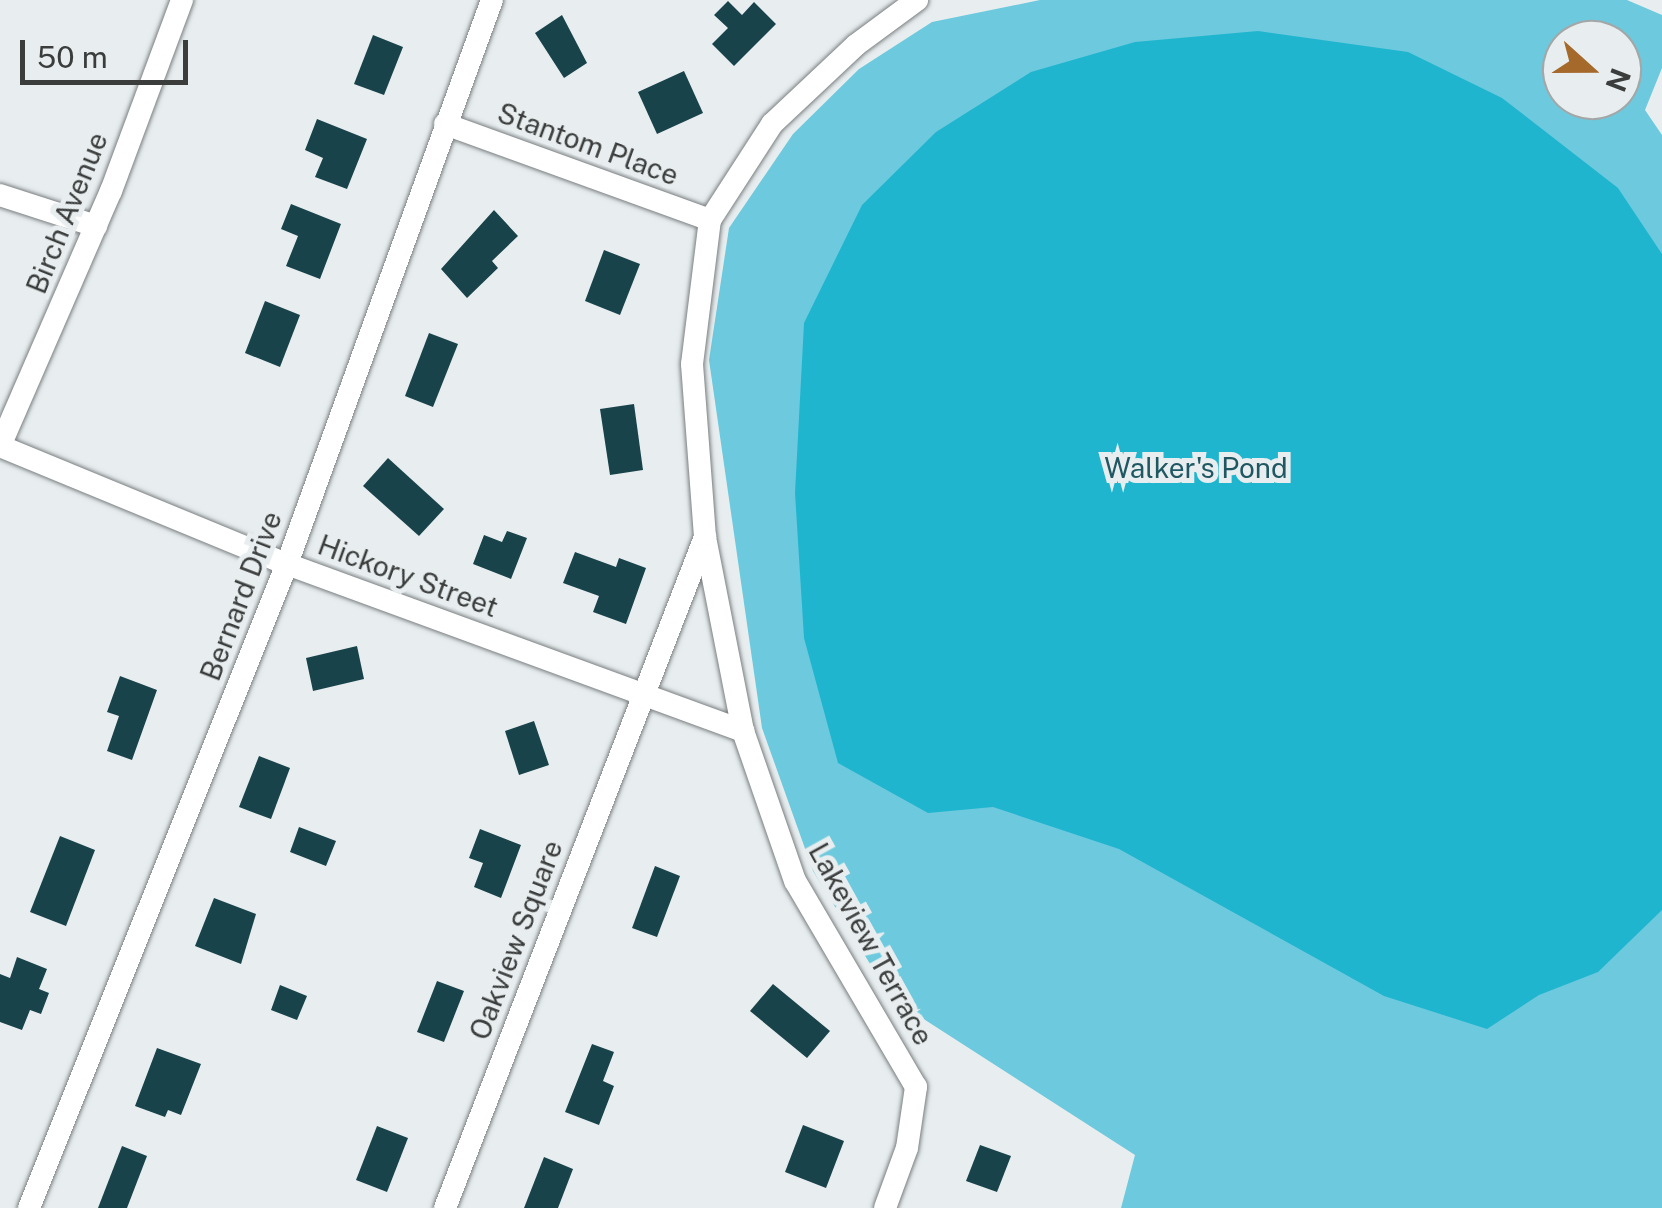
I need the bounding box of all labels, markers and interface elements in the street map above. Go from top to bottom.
scale bar [25,20,192,82]
north arrow [1542,20,1642,120]
text: 50 m [37,39,108,75]
text: N [1599,64,1638,96]
street label: Stantom Place [493,96,683,192]
street label: Birch Avenue [19,128,115,298]
park label: Walker's Pond [1104,451,1288,485]
street label: Bernard Drive [193,507,289,685]
street label: Hickory Street [313,528,503,624]
street label: Oakview Square [463,836,569,1044]
street label: Lakeview Terrace [802,837,940,1051]

